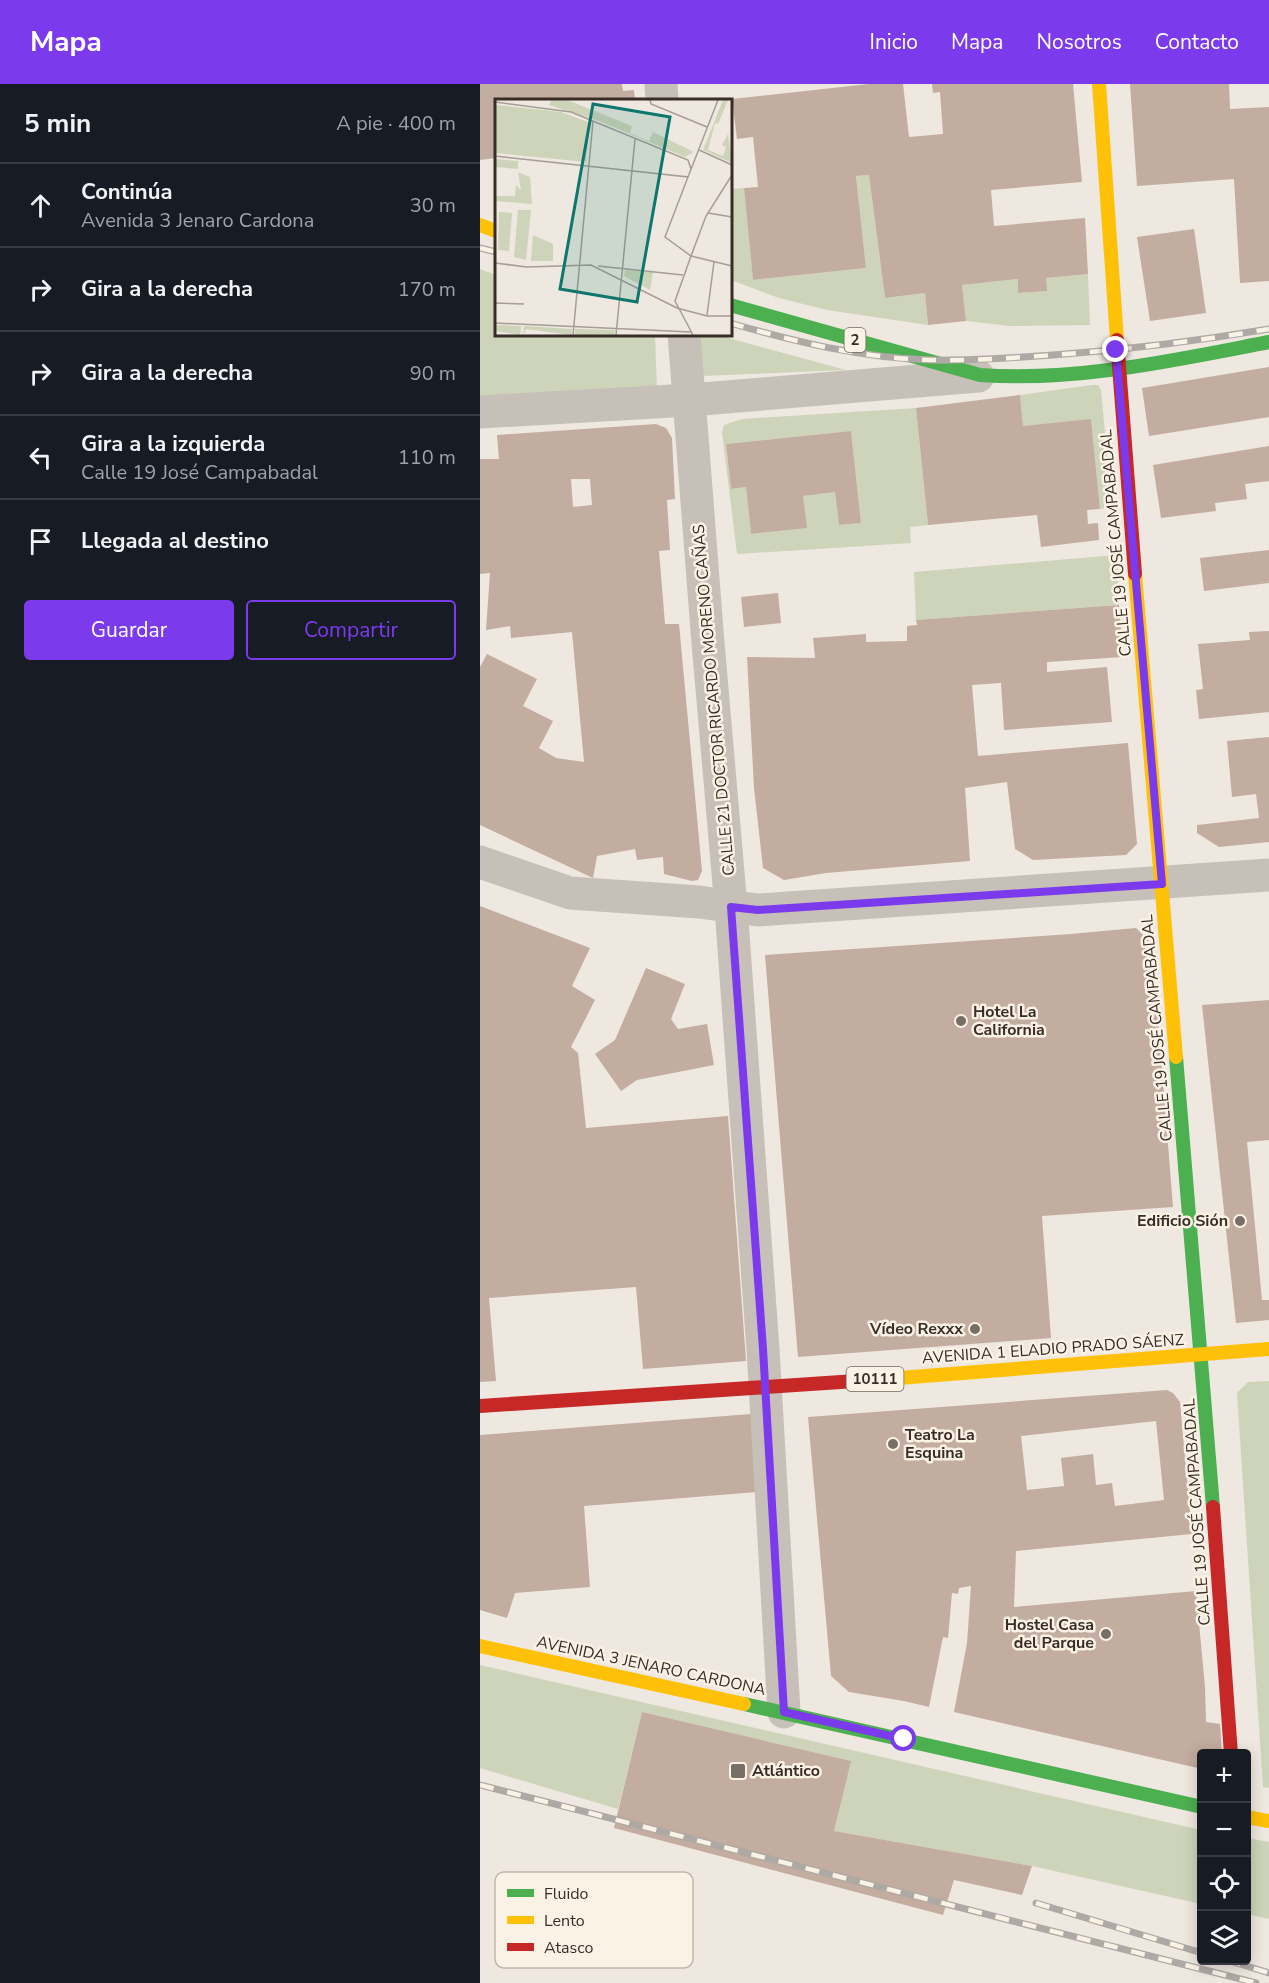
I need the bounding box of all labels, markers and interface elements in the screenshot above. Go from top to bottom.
text: Mapa [30,23,102,61]
text: Inicio [870,28,918,56]
text: Mapa [951,28,1003,56]
text: Nosotros [1036,28,1122,56]
text: Contacto [1155,28,1239,56]
inset map [495,99,732,336]
text: 5 min [24,106,91,141]
text: A pie · 400 m [336,110,456,137]
text: Continúa [81,177,172,207]
icon: ahead [24,189,57,222]
text: 30 m [410,192,456,219]
text: Avenida 3 Jenaro Cardona [81,207,314,234]
icon: right [24,273,57,306]
text: Gira a la derecha [81,274,253,304]
text: 170 m [398,276,456,303]
road number: 2 [844,328,866,352]
route end [1102,336,1128,362]
icon: right [24,357,57,390]
text: Gira a la derecha [81,358,253,388]
text: 90 m [410,360,456,387]
street label: CALLE 19 JOSÉ CAMPABADAL [1095,428,1137,657]
text: Gira a la izquierda [81,429,265,459]
icon: left [24,441,57,474]
text: 110 m [398,444,456,471]
text: Calle 19 José Campabadal [81,459,318,486]
street label: CALLE 21 DOCTOR RICARDO MORENO CAÑAS [688,523,740,877]
icon: arrive [24,525,57,558]
text: Llegada al destino [81,526,269,556]
button: Guardar [24,600,234,660]
button: Compartir [246,600,456,660]
street label: CALLE 19 JOSÉ CAMPABADAL [1136,913,1178,1142]
place label: Hotel La California [973,1001,1045,1041]
marker: Hotel La California [954,1014,968,1028]
place label: Edificio Sión [1137,1210,1228,1232]
marker: Edificio Sión [1233,1214,1247,1228]
place label: Vídeo Rexxx [869,1318,963,1340]
marker: Vídeo Rexxx [968,1322,982,1336]
street label: AVENIDA 1 ELADIO PRADO SÁENZ [921,1329,1185,1369]
road number: 10111 [846,1367,904,1391]
street label: CALLE 19 JOSÉ CAMPABADAL [1178,1397,1216,1626]
place label: Teatro La Esquina [905,1424,975,1464]
marker: Teatro La Esquina [886,1437,900,1451]
place label: Hostel Casa del Parque [1005,1614,1094,1654]
marker: Hostel Casa del Parque [1099,1627,1113,1641]
street label: AVENIDA 3 JENARO CARDONA [534,1631,768,1701]
route start [890,1725,916,1751]
map controls [1197,1749,1251,1965]
button: + [1197,1749,1251,1803]
place label: Atlántico [752,1760,820,1782]
marker: Atlántico [729,1762,747,1780]
button: − [1197,1803,1251,1857]
button: locate [1197,1857,1251,1911]
legend [495,1872,693,1968]
text: Fluido [544,1883,589,1905]
text: Lento [544,1910,585,1932]
button: layers [1197,1911,1251,1965]
text: Atasco [544,1937,593,1959]

